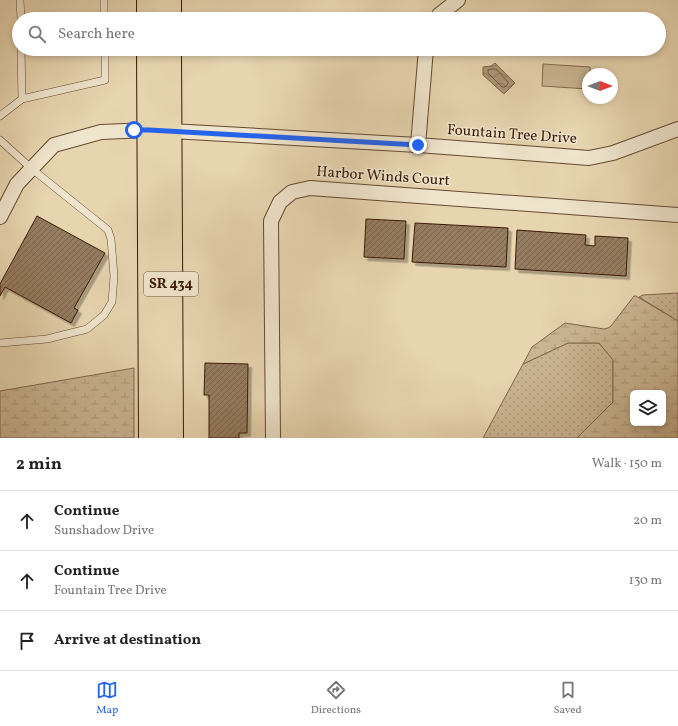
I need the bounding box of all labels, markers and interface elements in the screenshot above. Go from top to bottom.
search box [12,12,666,56]
icon: search [26,23,48,45]
text: Search here [58,24,135,45]
north arrow [582,68,618,104]
street label: Fountain Tree Drive [446,120,578,150]
route start [125,121,143,139]
route end [409,136,427,154]
street label: Harbor Winds Court [316,162,450,192]
road number: SR 434 [144,272,198,296]
map controls [630,390,666,426]
button: layers [630,390,666,426]
text: 2 min [16,453,62,476]
text: Walk · 150 m [592,455,662,473]
text: Continue [54,501,119,522]
icon: ahead [16,510,38,532]
text: 20 m [633,512,662,530]
text: Sunshadow Drive [54,522,154,540]
text: Continue [54,561,119,582]
icon: ahead [16,570,38,592]
text: 130 m [629,572,662,590]
text: Fountain Tree Drive [54,582,167,600]
icon: arrive [16,630,38,652]
text: Arrive at destination [54,630,201,651]
tab: Map [96,679,118,718]
tab: Directions [311,679,361,718]
tab: Saved [553,679,582,718]

